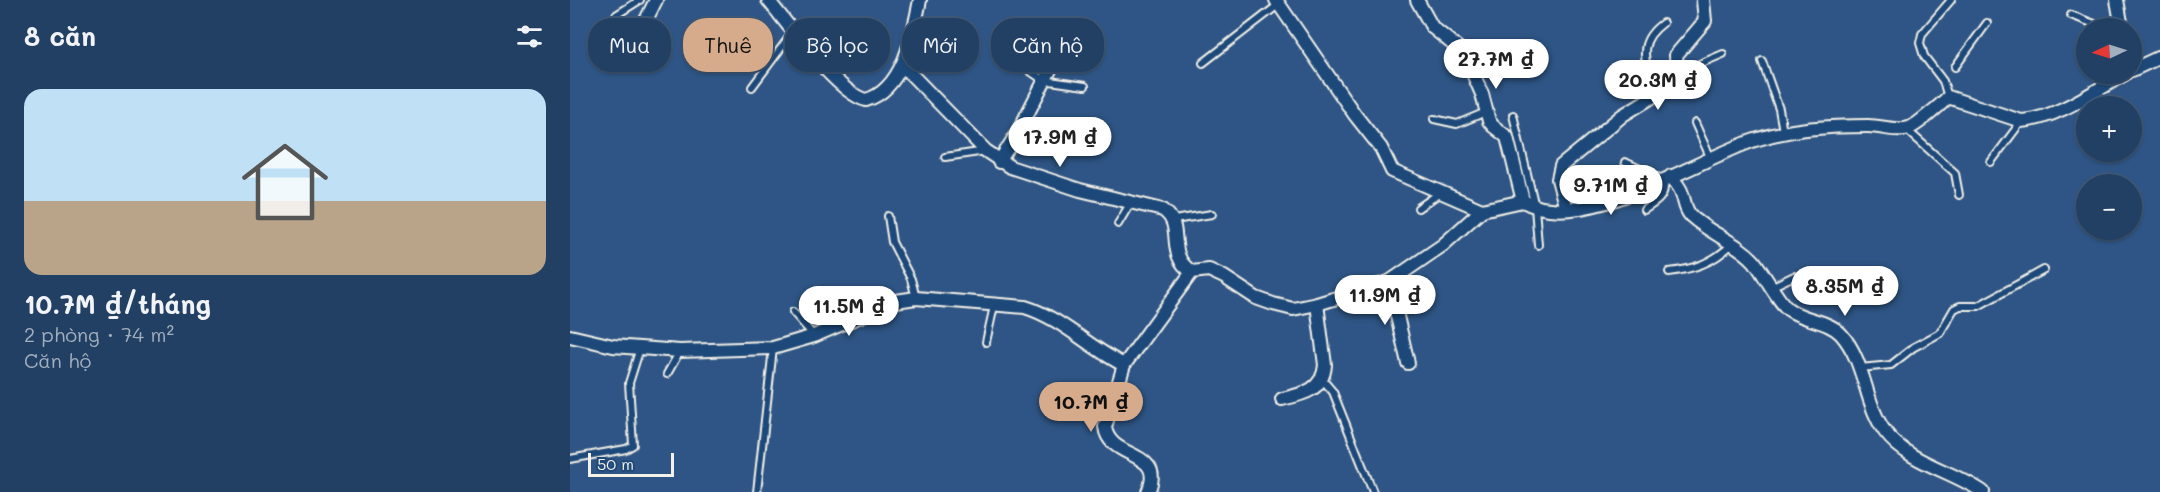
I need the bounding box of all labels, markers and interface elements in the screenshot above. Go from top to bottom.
chip: Mua [588,18,671,72]
chip: Thuê [683,18,773,72]
chip: Bộ lọc [785,18,890,72]
chip: Mới [902,18,979,72]
chip: Căn hộ [991,18,1104,72]
north arrow [2076,18,2142,84]
map controls [2076,18,2142,240]
text: 8 căn [24,19,96,53]
icon: filters [513,20,546,53]
pin: 27.7M ₫ [1441,39,1551,90]
text: 27.7M ₫ [1458,45,1534,71]
pin: 20.3M ₫ [1603,60,1713,111]
text: 20.3M ₫ [1618,66,1698,92]
button: + [2076,96,2142,162]
pin: 17.9M ₫ [1005,117,1115,168]
text: 17.9M ₫ [1022,123,1098,149]
icon: home [231,128,339,236]
pin: 9.71M ₫ [1556,165,1666,216]
text: 9.71M ₫ [1573,171,1649,197]
button: − [2076,174,2142,240]
pin: 8.35M ₫ [1790,266,1900,317]
text: 8.35M ₫ [1805,272,1885,298]
pin: 11.9M ₫ [1330,275,1440,326]
text: 11.9M ₫ [1349,281,1421,307]
pin: 11.5M ₫ [794,286,904,337]
text: 10.7M ₫/tháng [24,287,211,321]
text: 11.5M ₫ [813,292,885,318]
text: 2 phòng · 74 m² [24,321,174,347]
text: Căn hộ [24,347,91,373]
pin: 10.7M ₫ [1036,382,1146,433]
text: 10.7M ₫ [1053,388,1129,414]
scale bar [588,450,674,478]
text: 50 m [597,453,634,474]

